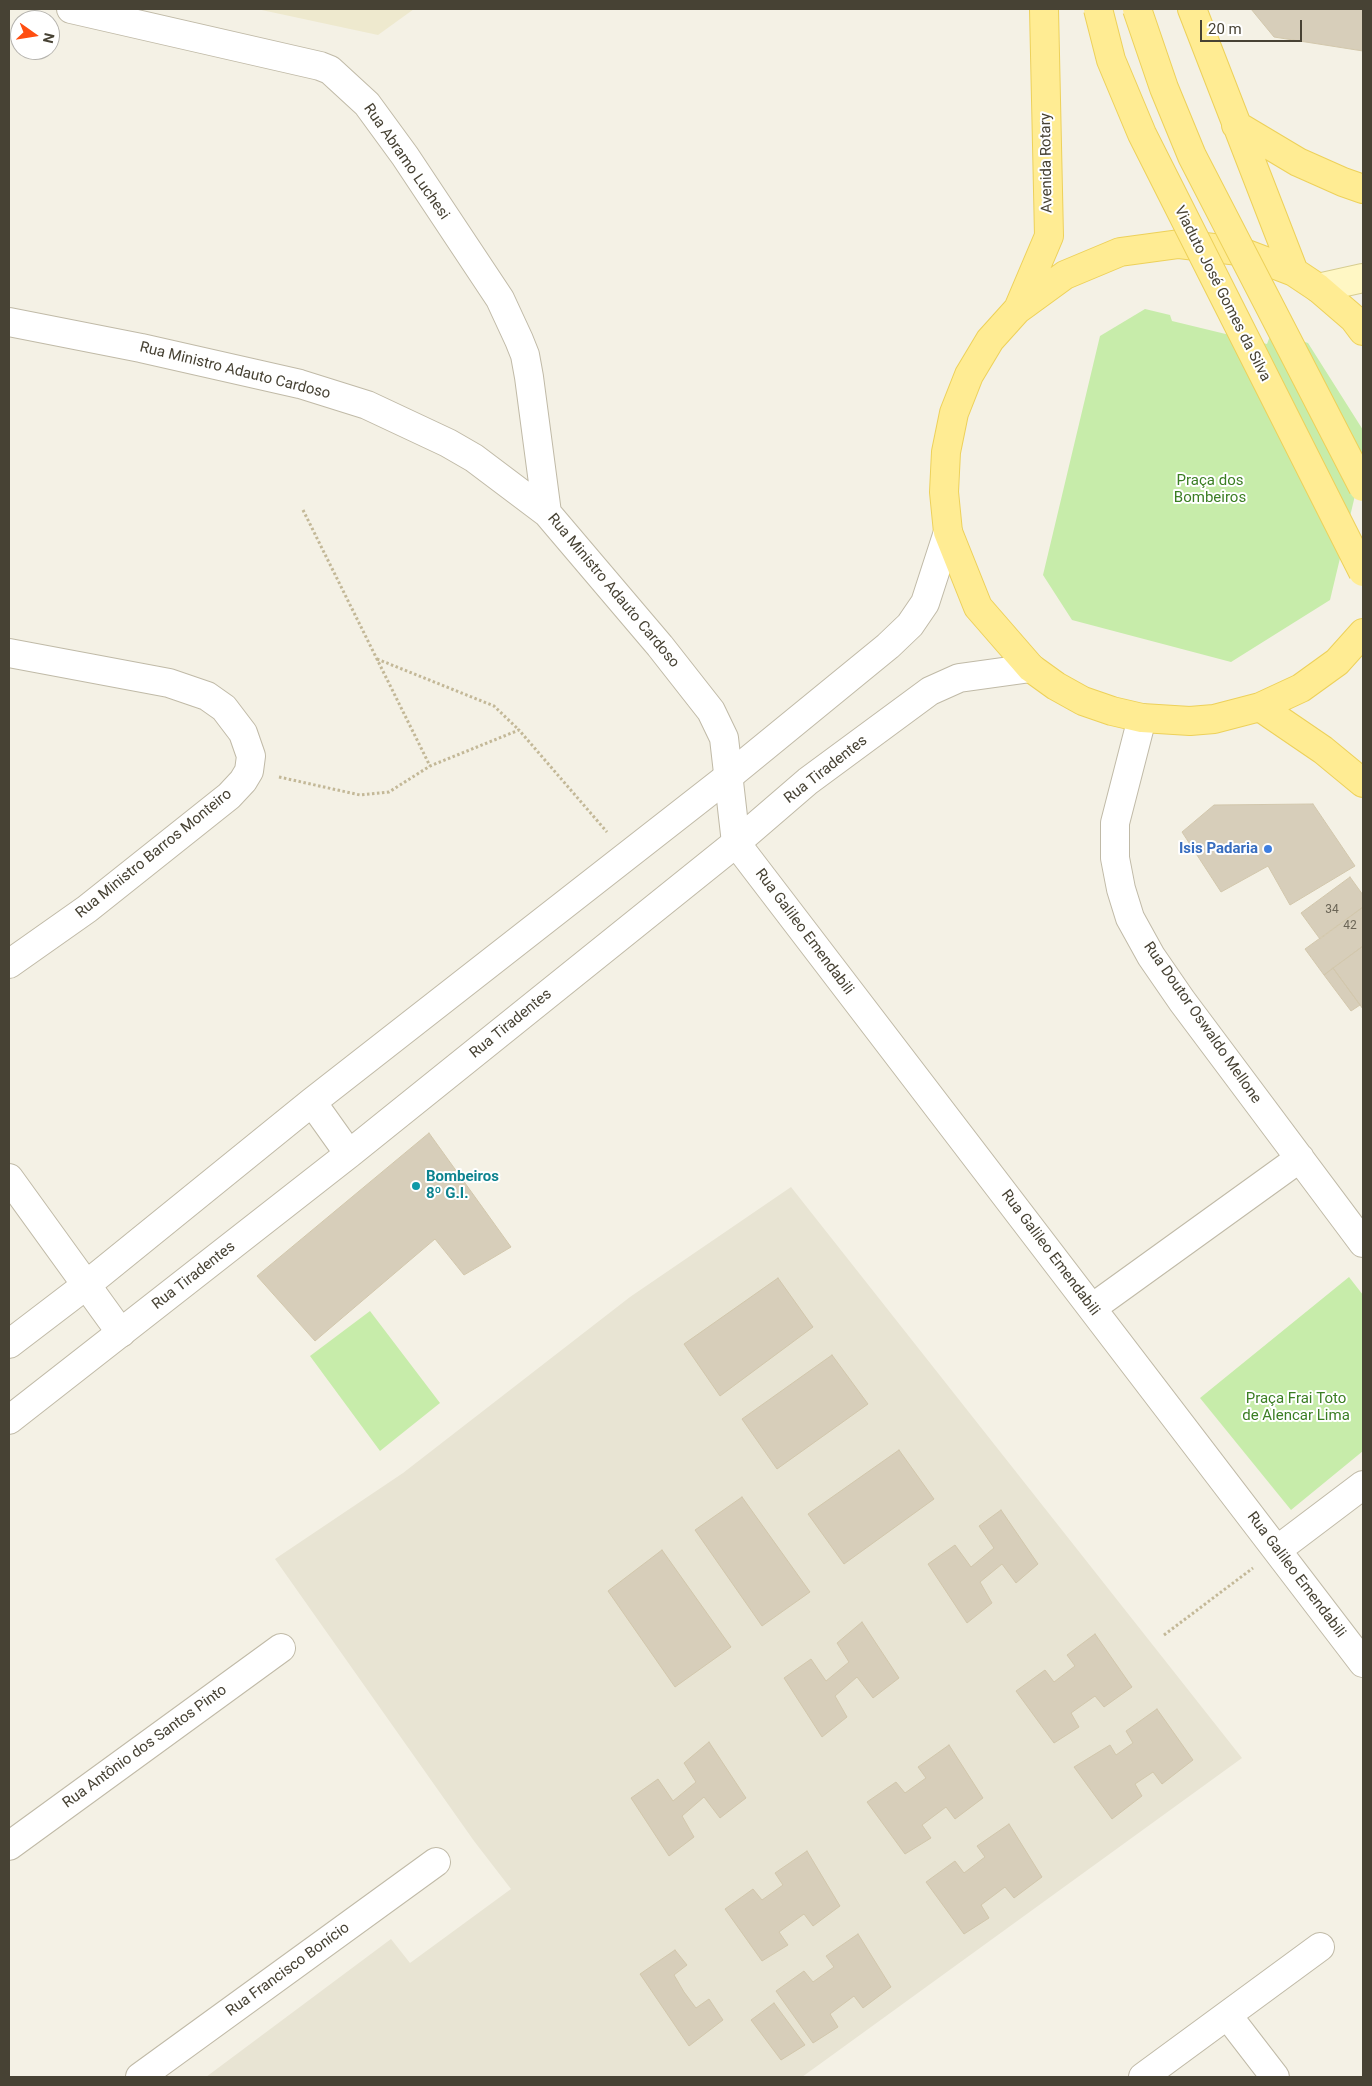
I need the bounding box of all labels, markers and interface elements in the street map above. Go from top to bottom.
north arrow [10,10,60,60]
scale bar [1202,10,1304,42]
text: 20 m [1208,20,1242,38]
text: N [40,32,58,45]
street label: Rua Abramo Luchesi [359,101,453,223]
street label: Avenida Rotary [1037,113,1057,213]
street label: Viaduto José Gomes da Silva [1170,203,1274,385]
street label: Rua Ministro Adauto Cardoso [138,339,332,403]
park label: Praça dos Bombeiros [1174,472,1246,507]
street label: Rua Ministro Adauto Cardoso [543,510,683,672]
street label: Rua Tiradentes [781,732,871,808]
street label: Rua Ministro Barros Monteiro [72,786,236,922]
place label: Isis Padaria [1179,840,1258,858]
marker: Isis Padaria [1262,843,1274,855]
street label: Rua Galileo Emendabili [751,866,857,998]
house number: 34 [1325,903,1339,917]
house number: 42 [1343,919,1357,933]
street label: Rua Doutor Oswaldo Mellone [1139,939,1265,1107]
street label: Rua Tiradentes [466,985,556,1063]
place label: Bombeiros 8º G.I. [426,1168,499,1203]
marker: Bombeiros 8º G.I. [410,1180,422,1192]
street label: Rua Galileo Emendabili [997,1187,1103,1319]
street label: Rua Tiradentes [149,1238,239,1314]
park label: Praça Frai Toto de Alencar Lima [1242,1390,1350,1425]
street label: Rua Galileo Emendabili [1243,1509,1349,1641]
street label: Rua Antônio dos Santos Pinto [59,1681,231,1813]
street label: Rua Francisco Bonício [223,1919,353,2021]

